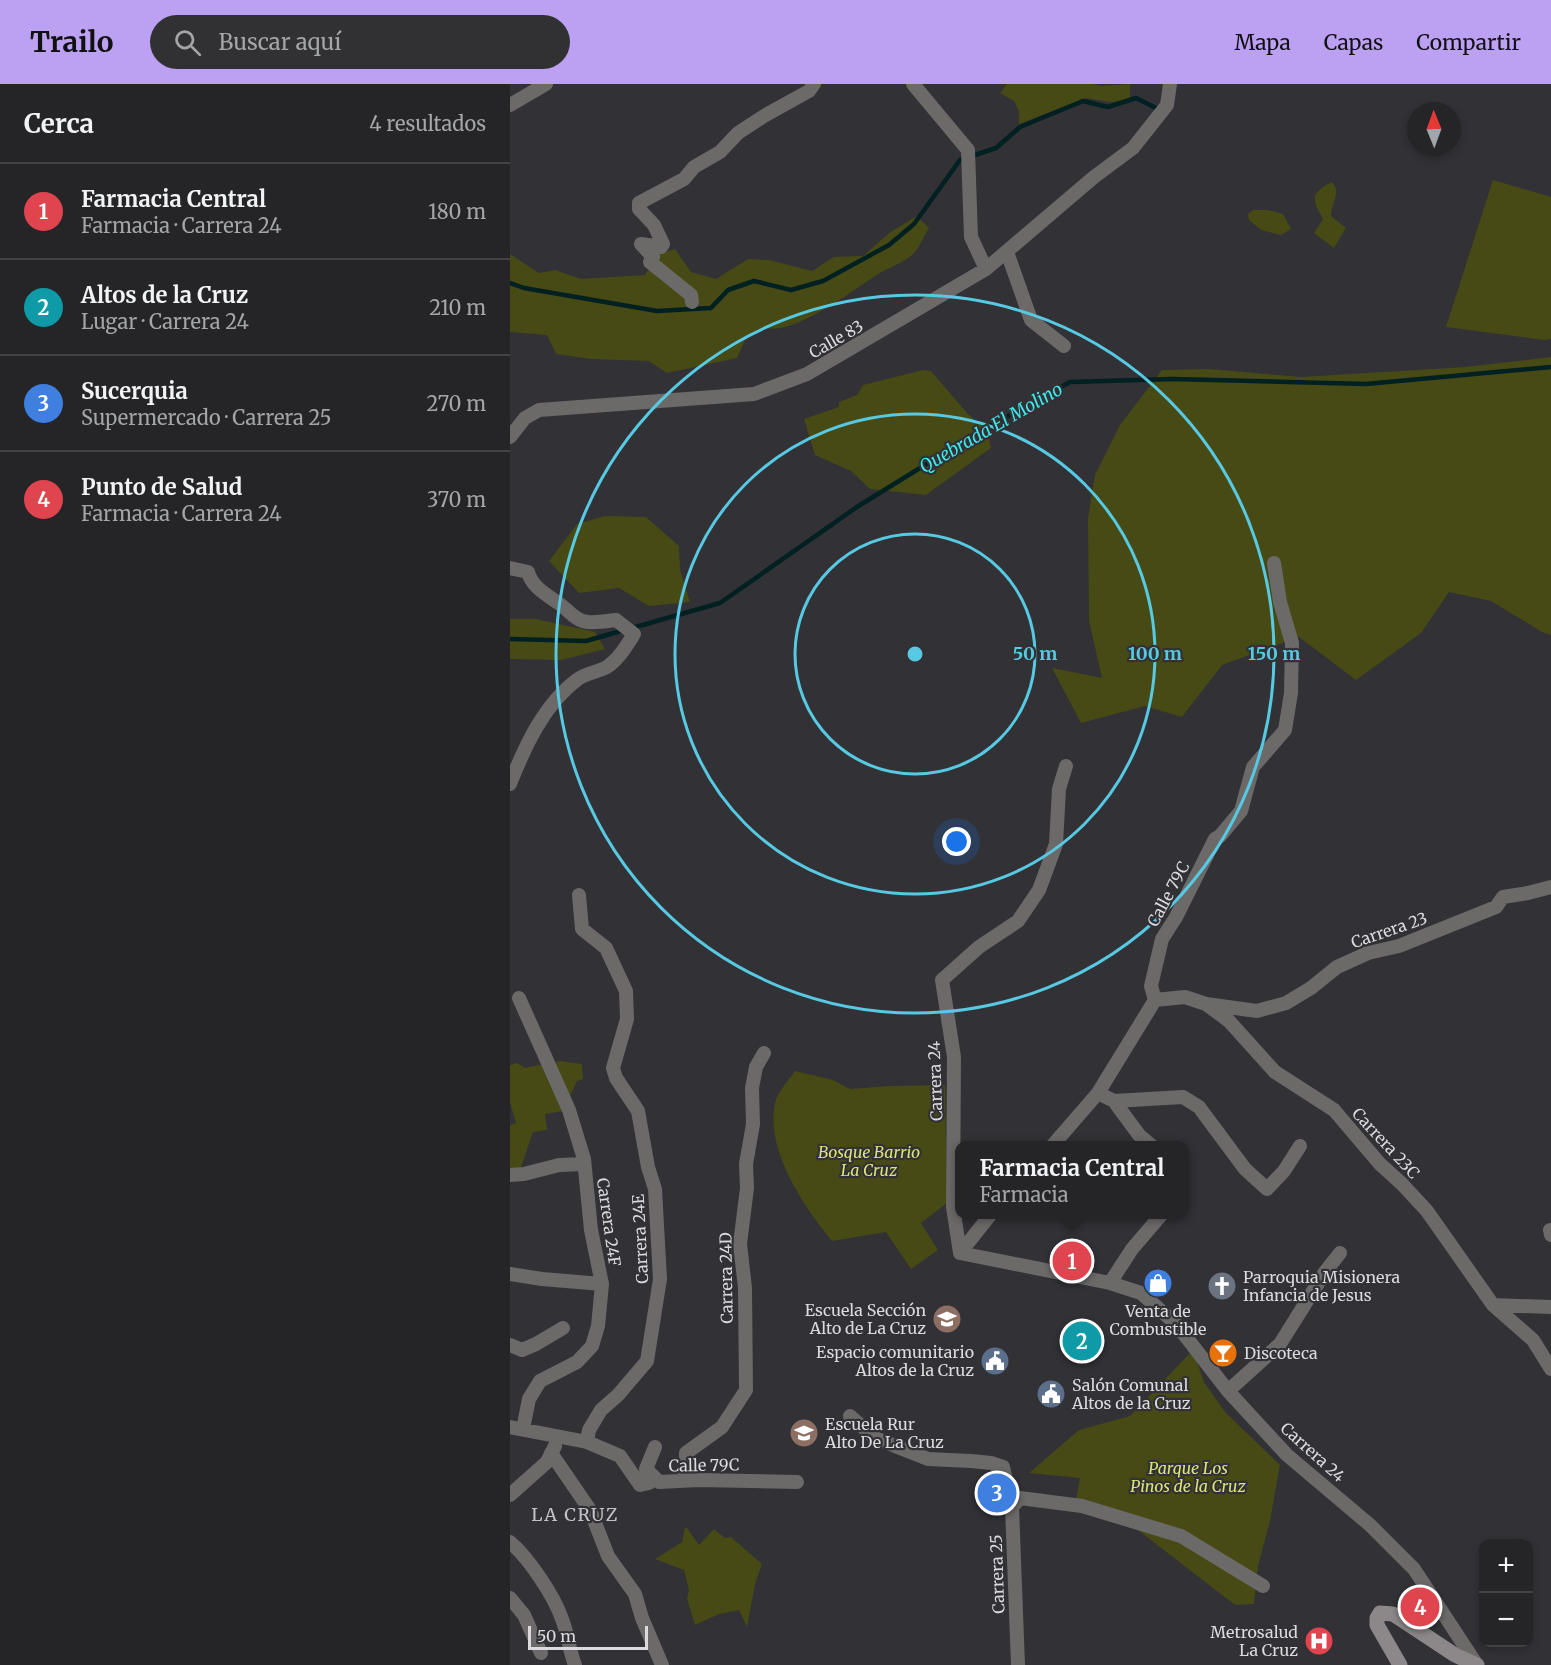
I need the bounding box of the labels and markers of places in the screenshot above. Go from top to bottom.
centre of rings [905,644,925,664]
pin: 1 [1052,1238,1092,1284]
shop icon: Venta de Combustible [1142,1267,1174,1299]
place label: Parroquia Misionera Infancia de Jesus [1243,1267,1400,1305]
church icon: Parroquia Misionera Infancia de Jesus [1206,1270,1238,1302]
place label: Escuela Sección Alto de La Cruz [805,1300,926,1338]
place label: Venta de Combustible [1110,1301,1206,1339]
school or university icon: Escuela Sección Alto de La Cruz [931,1303,963,1335]
pin: 2 [1062,1318,1102,1364]
bar icon: Discoteca [1207,1337,1239,1369]
place label: Espacio comunitario Altos de la Cruz [816,1342,974,1380]
place label: Discoteca [1244,1343,1318,1363]
public building icon: Espacio comunitario Altos de la Cruz [979,1345,1011,1377]
place label: Salón Comunal Altos de la Cruz [1071,1375,1191,1413]
public building icon: Salón Comunal Altos de la Cruz [1035,1378,1067,1410]
place label: Escuela Rur Alto De La Cruz [824,1414,944,1452]
school or university icon: Escuela Rur Alto De La Cruz [788,1417,820,1449]
pin: 3 [978,1470,1016,1516]
pin: 4 [1400,1584,1440,1630]
place label: Metrosalud La Cruz [1210,1622,1298,1660]
hospital icon: Metrosalud La Cruz [1303,1625,1335,1657]

